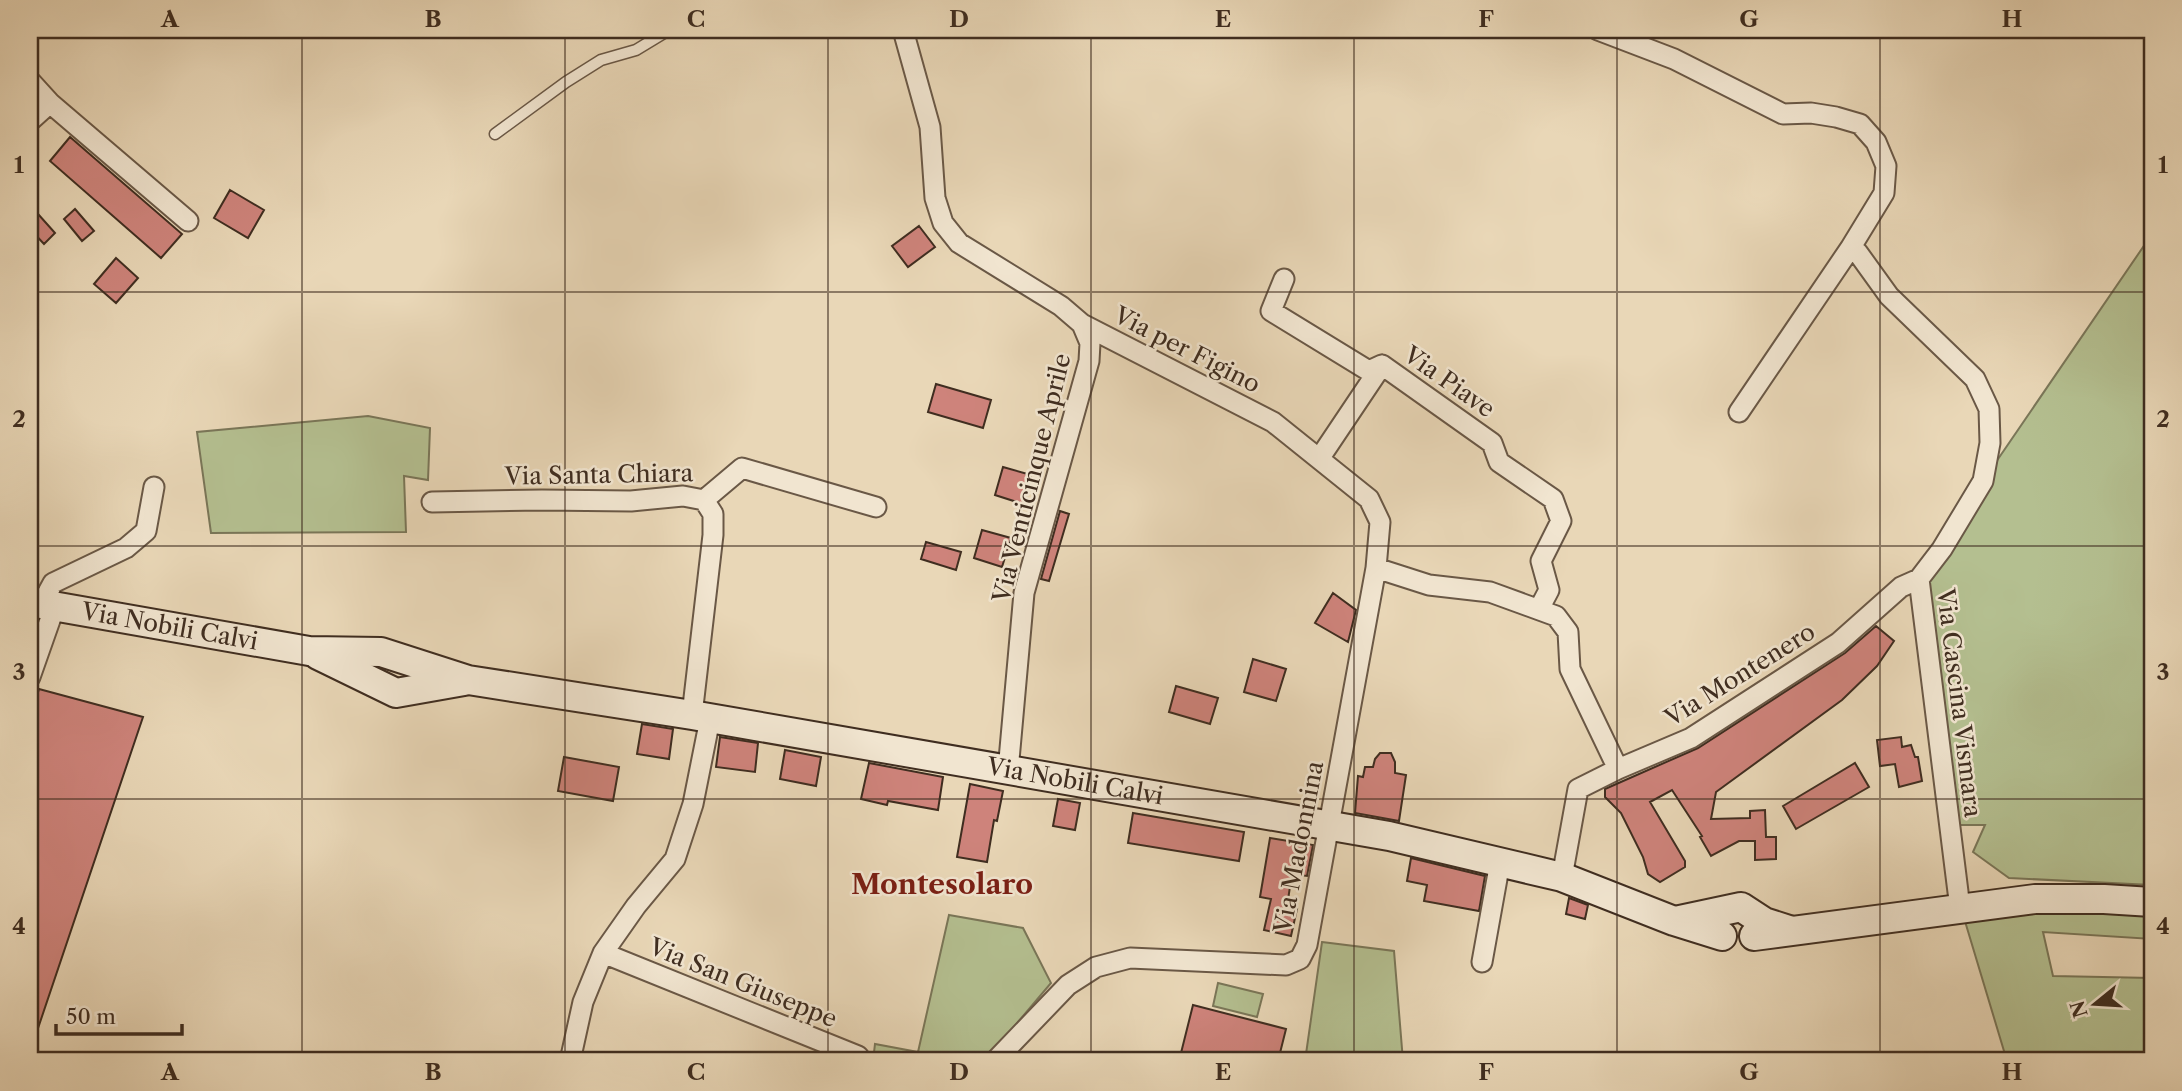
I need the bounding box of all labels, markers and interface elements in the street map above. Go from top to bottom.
text: A [160,5,180,33]
text: B [424,5,442,33]
text: C [687,5,705,33]
text: D [949,5,969,33]
text: E [1215,5,1231,33]
text: F [1478,5,1494,33]
text: G [1739,5,1759,33]
text: H [2002,5,2023,33]
text: 1 [14,151,25,179]
text: 1 [2158,151,2169,179]
street label: Via per Figino [1108,300,1265,399]
street label: Via Piave [1397,339,1500,423]
street label: Via Venticinque Aprile [986,350,1076,606]
text: 2 [12,405,26,433]
text: 2 [2156,405,2170,433]
street label: Via Santa Chiara [503,458,694,491]
street label: Via Cascina Vismara [1931,586,1988,819]
street label: Via Nobili Calvi [79,596,260,656]
street label: Via Montenero [1658,617,1820,733]
text: 3 [13,658,26,686]
text: 3 [2157,658,2170,686]
street label: Via Nobili Calvi [984,751,1165,811]
street label: Via Madonnina [1267,758,1329,936]
district label: Montesolaro [851,867,1033,901]
text: 4 [12,912,26,940]
text: 4 [2156,912,2170,940]
street label: Via San Giuseppe [644,931,841,1033]
north arrow [2060,968,2130,1038]
scale bar [56,993,182,1037]
text: N [2066,998,2093,1021]
text: 50 m [66,1004,116,1029]
text: A [160,1058,180,1086]
text: B [424,1058,442,1086]
text: C [687,1058,705,1086]
text: D [949,1058,969,1086]
text: E [1215,1058,1231,1086]
text: F [1478,1058,1494,1086]
text: G [1739,1058,1759,1086]
text: H [2002,1058,2023,1086]

